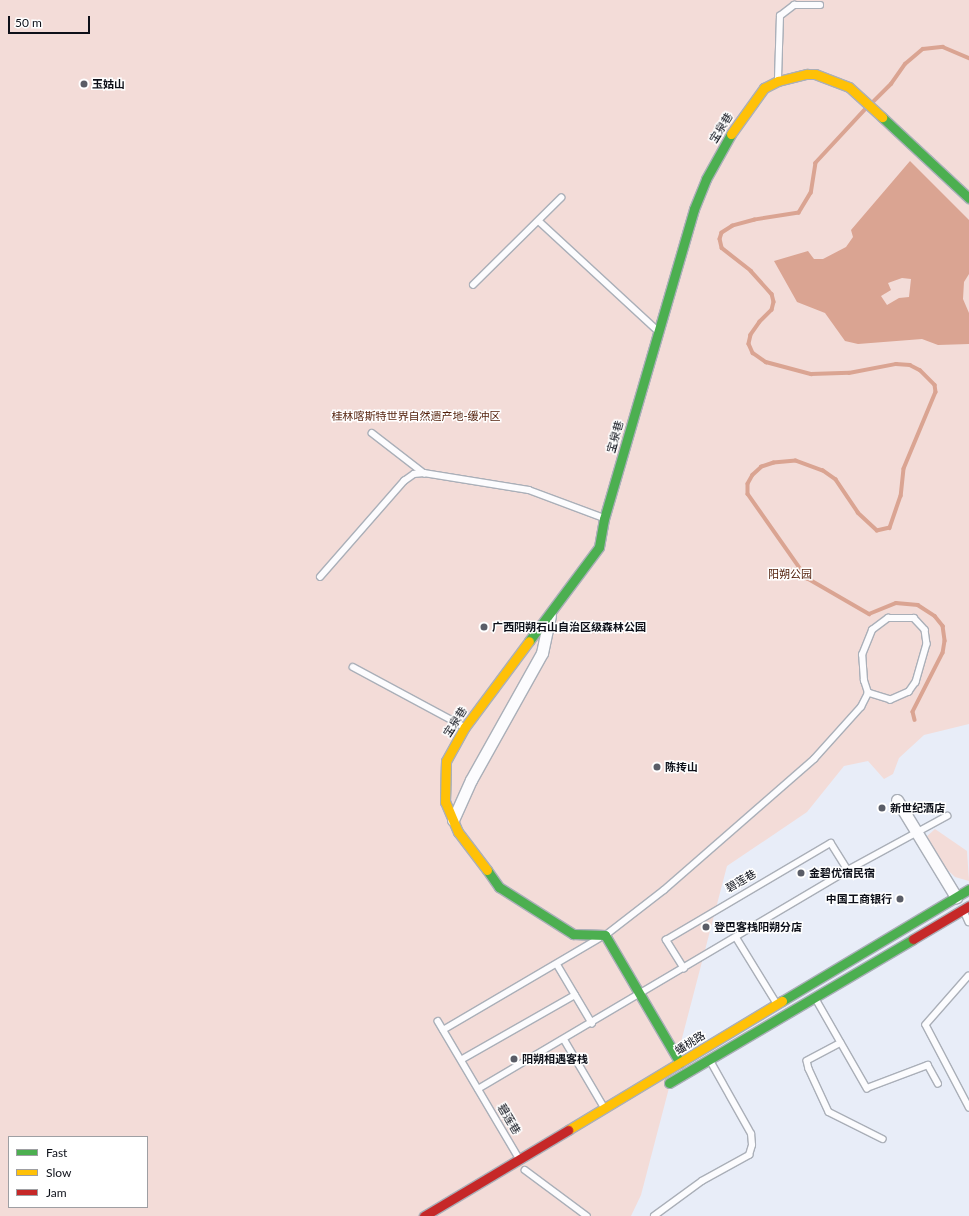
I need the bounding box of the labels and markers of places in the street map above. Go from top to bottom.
place label: 玉姑山 [92,77,125,91]
marker: 玉姑山 [79,79,89,89]
place label: 广西阳朔石山自治区级森林公园 [492,620,646,634]
marker: 广西阳朔石山自治区级森林公园 [479,622,489,632]
place label: 陈抟山 [665,760,698,774]
marker: 陈抟山 [652,762,662,772]
place label: 新世纪酒店 [890,801,945,815]
marker: 新世纪酒店 [877,803,887,813]
place label: 金碧优宿民宿 [809,866,875,880]
marker: 金碧优宿民宿 [796,868,806,878]
place label: 中国工商银行 [826,892,892,906]
marker: 中国工商银行 [895,894,905,904]
place label: 登巴客栈阳朔分店 [714,920,802,934]
marker: 登巴客栈阳朔分店 [701,922,711,932]
place label: 阳朔相遇客栈 [522,1052,588,1066]
marker: 阳朔相遇客栈 [509,1054,519,1064]

